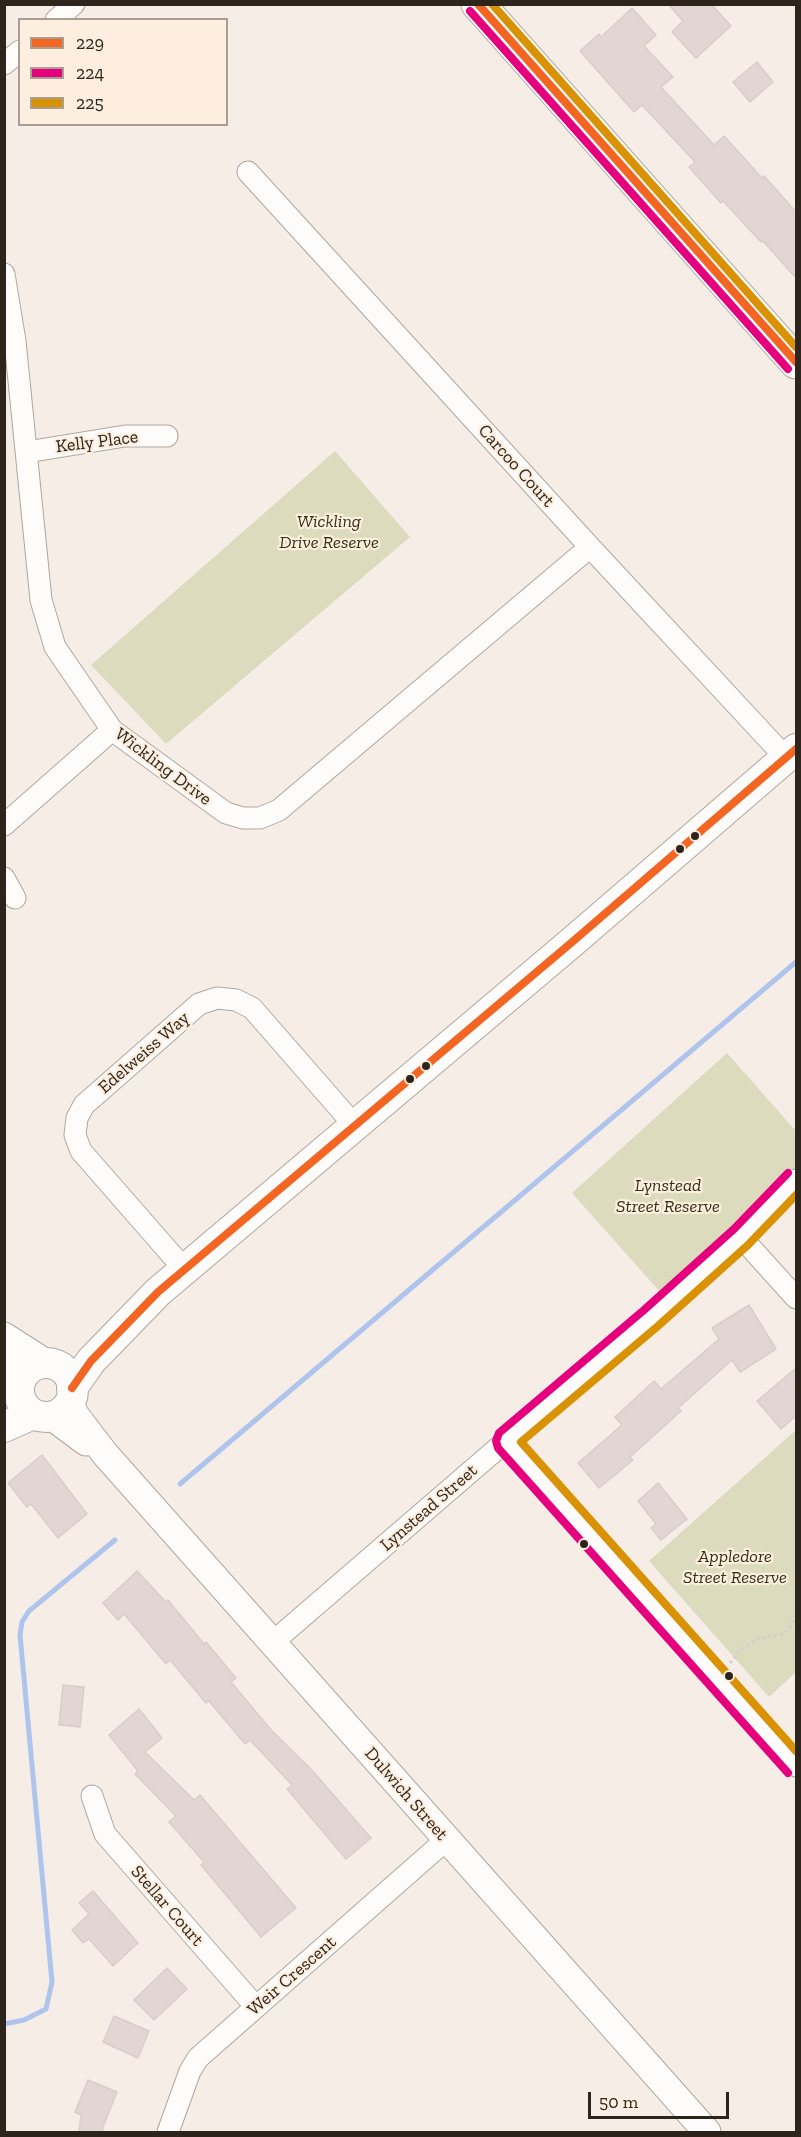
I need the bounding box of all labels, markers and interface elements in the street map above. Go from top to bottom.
legend [18,18,228,126]
text: 229 [76,32,104,54]
text: 224 [76,62,104,84]
text: 225 [76,92,104,114]
street label: Carcoo Court [473,420,559,512]
street label: Kelly Place [55,426,139,458]
park label: Wickling Drive Reserve [279,511,379,554]
street label: Wickling Drive [110,724,216,810]
unlabelled marker [689,830,701,842]
unlabelled marker [674,843,686,855]
street label: Edelweiss Way [94,1007,194,1099]
unlabelled marker [420,1060,432,1072]
unlabelled marker [404,1073,416,1085]
park label: Lynstead Street Reserve [616,1175,720,1218]
street label: Lynstead Street [376,1460,482,1556]
unlabelled marker [578,1538,590,1550]
park label: Appledore Street Reserve [683,1546,787,1588]
unlabelled marker [723,1670,735,1682]
street label: Dulwich Street [360,1743,452,1845]
street label: Stellar Court [126,1861,208,1951]
street label: Weir Crescent [243,1932,341,2020]
scale bar [591,2080,732,2118]
text: 50 m [599,2091,638,2113]

